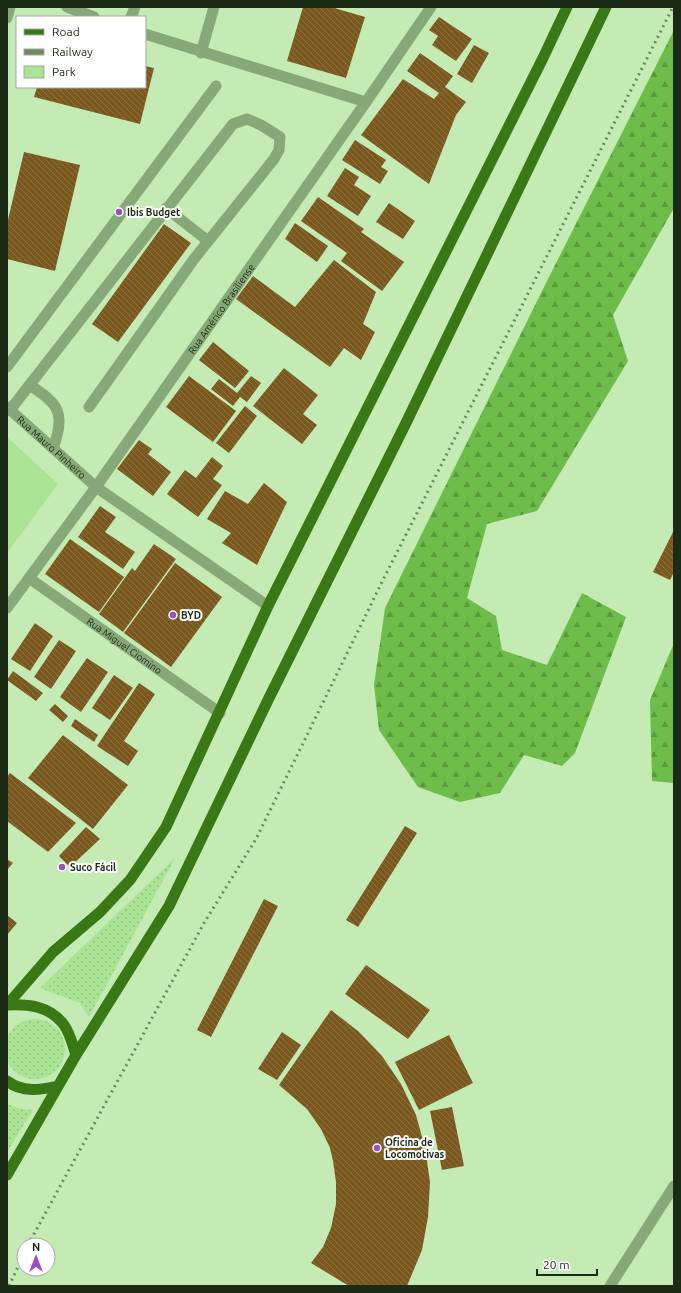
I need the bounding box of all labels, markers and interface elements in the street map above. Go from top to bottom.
legend [16,16,146,88]
text: Road [52,25,80,38]
text: Railway [52,45,93,58]
text: Park [52,65,76,78]
marker: Ibis Budget [114,207,124,217]
place label: Ibis Budget [127,207,181,218]
street label: Rua Américo Brasiliense [186,262,256,356]
street label: Rua Mauro Pinheiro [15,413,88,481]
marker: BYD [168,610,178,620]
place label: BYD [181,610,201,621]
street label: Rua Miguel Ciomino [85,615,164,676]
marker: Suco Fácil [57,862,67,872]
place label: Suco Fácil [70,862,116,873]
place label: Oficina de Locomotivas [385,1137,445,1160]
marker: Oficina de Locomotivas [372,1143,382,1153]
north arrow [16,1237,56,1277]
text: N [32,1241,40,1253]
scale bar [537,1251,597,1277]
text: 20 m [543,1258,570,1271]

